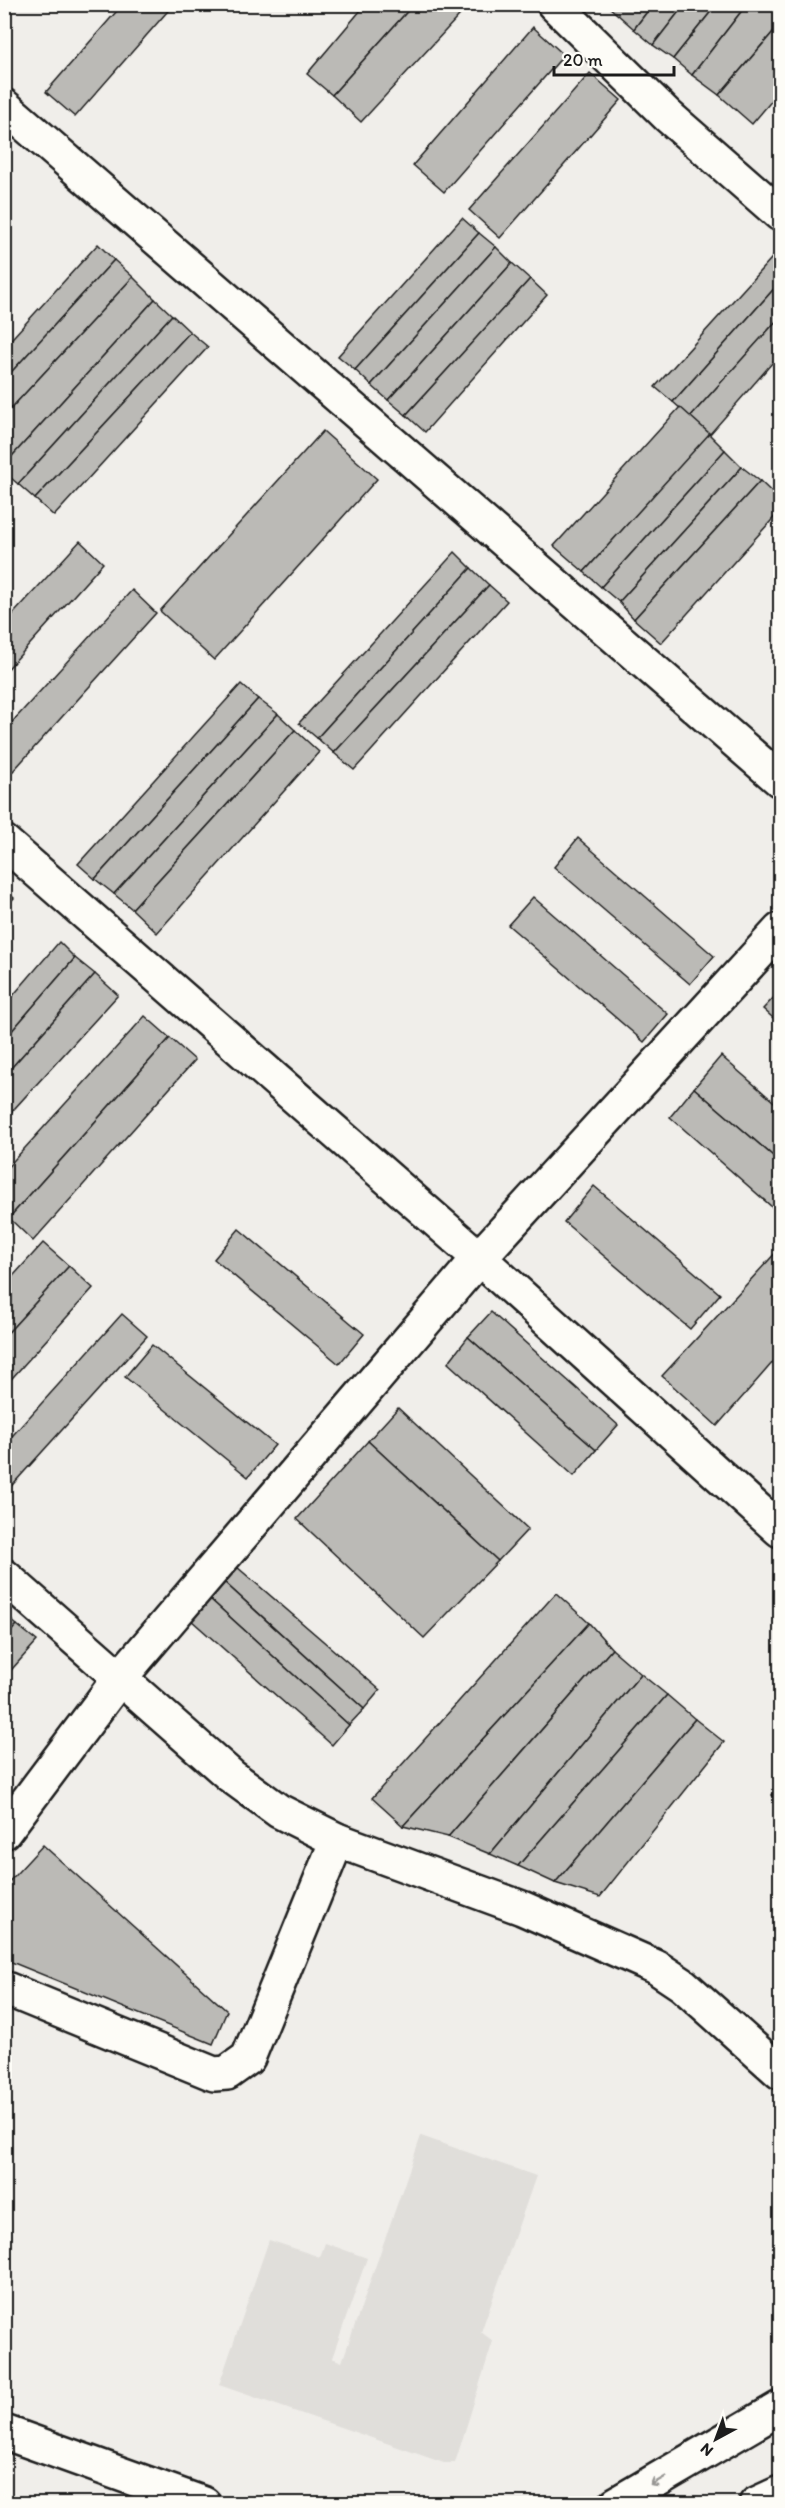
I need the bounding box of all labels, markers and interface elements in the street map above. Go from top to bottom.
scale bar [554,39,674,77]
text: 20 m [563,49,603,71]
north arrow [686,2409,746,2469]
text: N [696,2439,717,2461]
one-way arrow [650,2475,667,2487]

